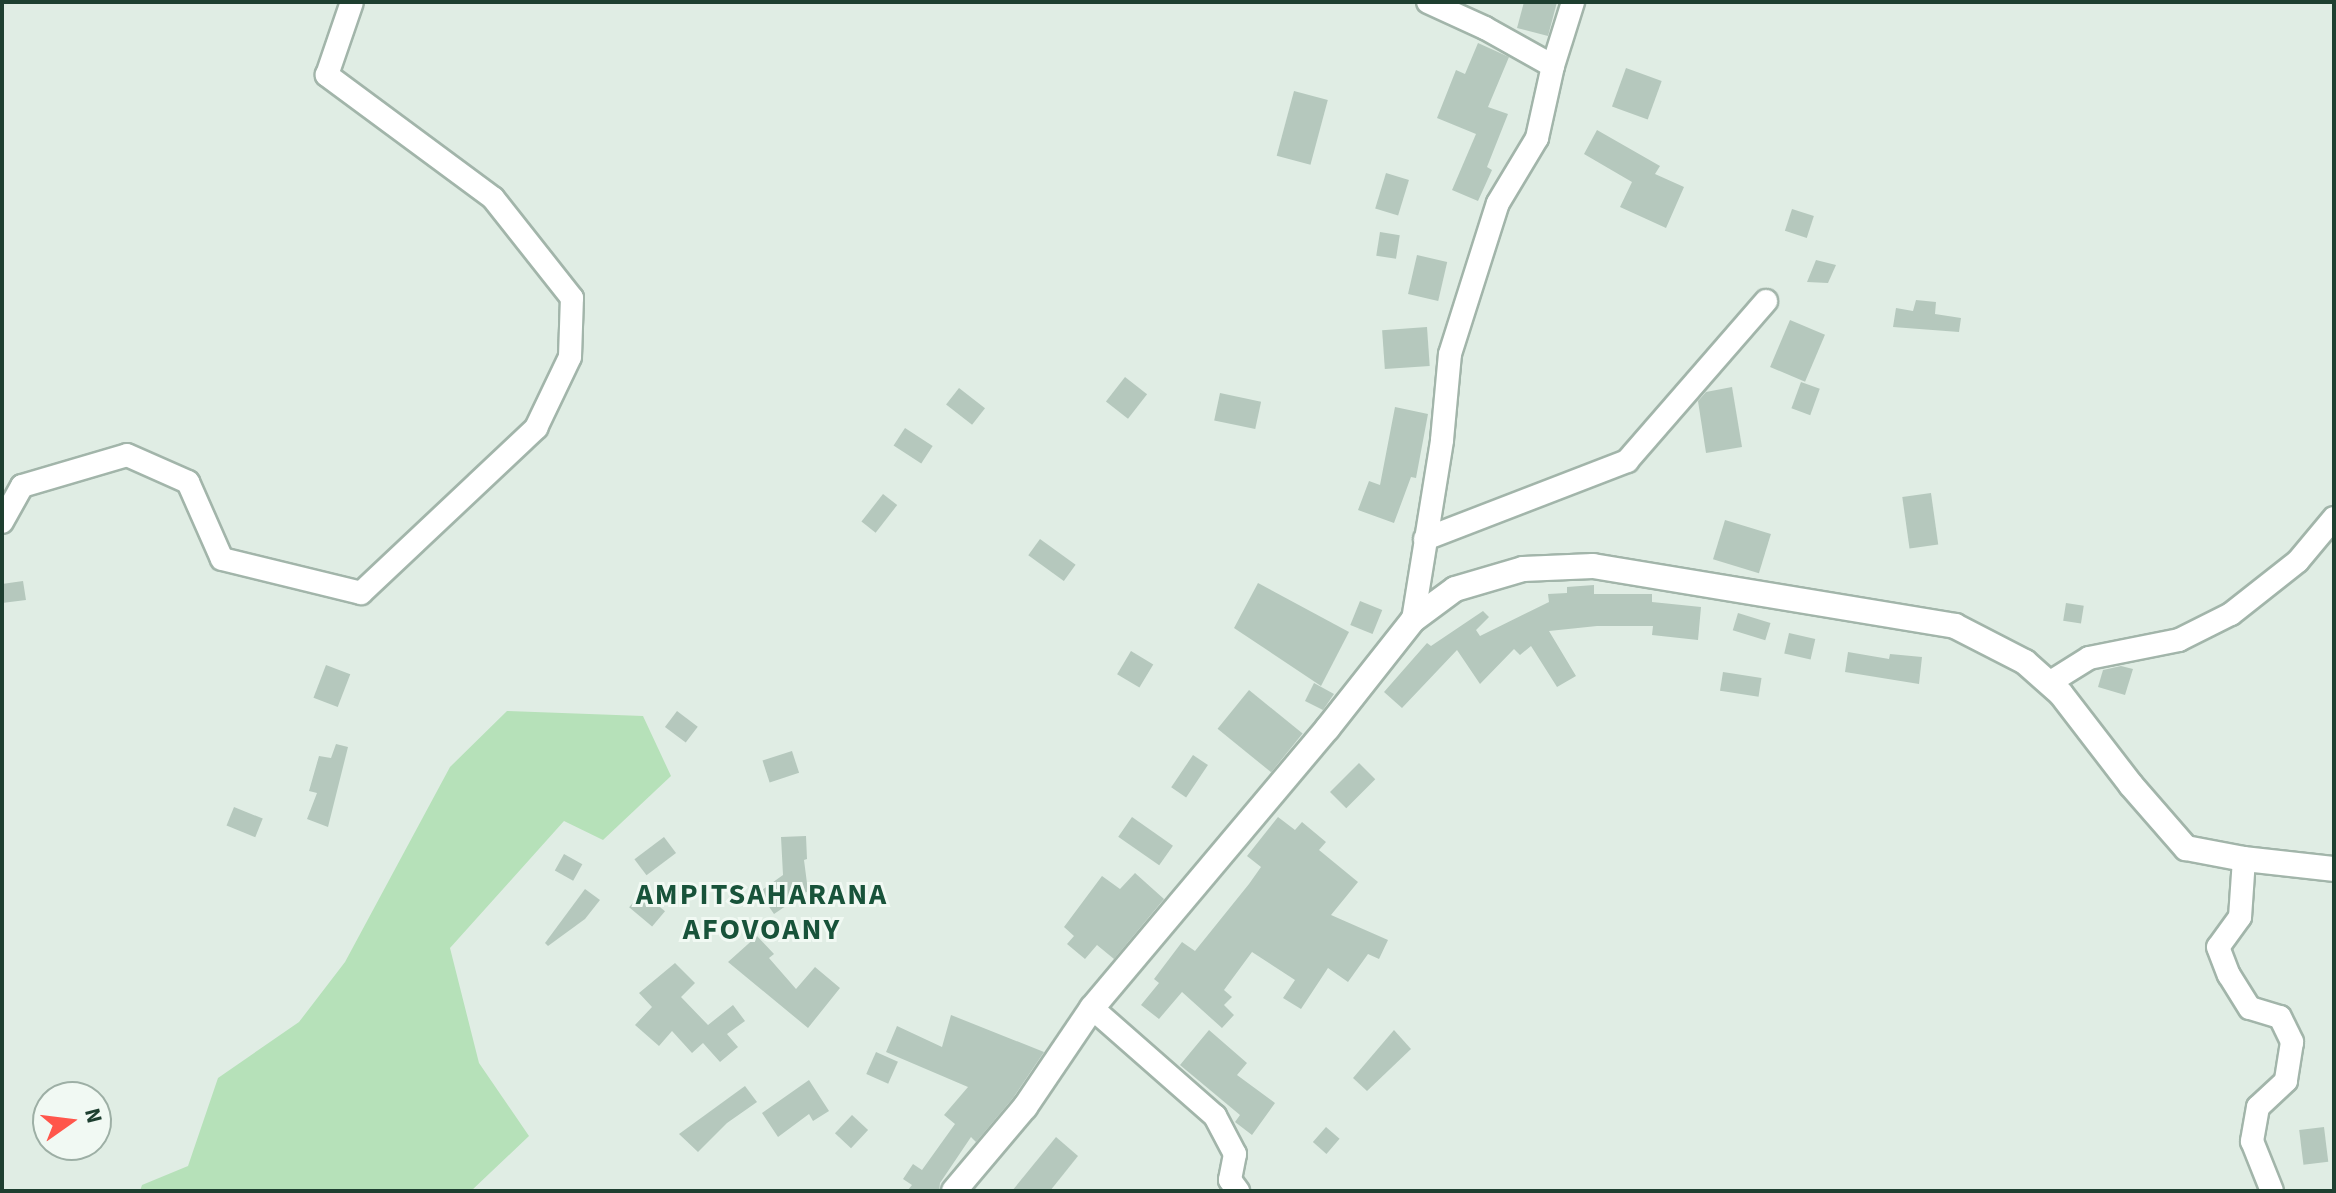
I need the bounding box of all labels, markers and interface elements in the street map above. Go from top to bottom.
district label: AMPITSAHARANA AFOVOANY [636,877,888,948]
north arrow [32,1081,112,1161]
text: N [76,1105,111,1127]

